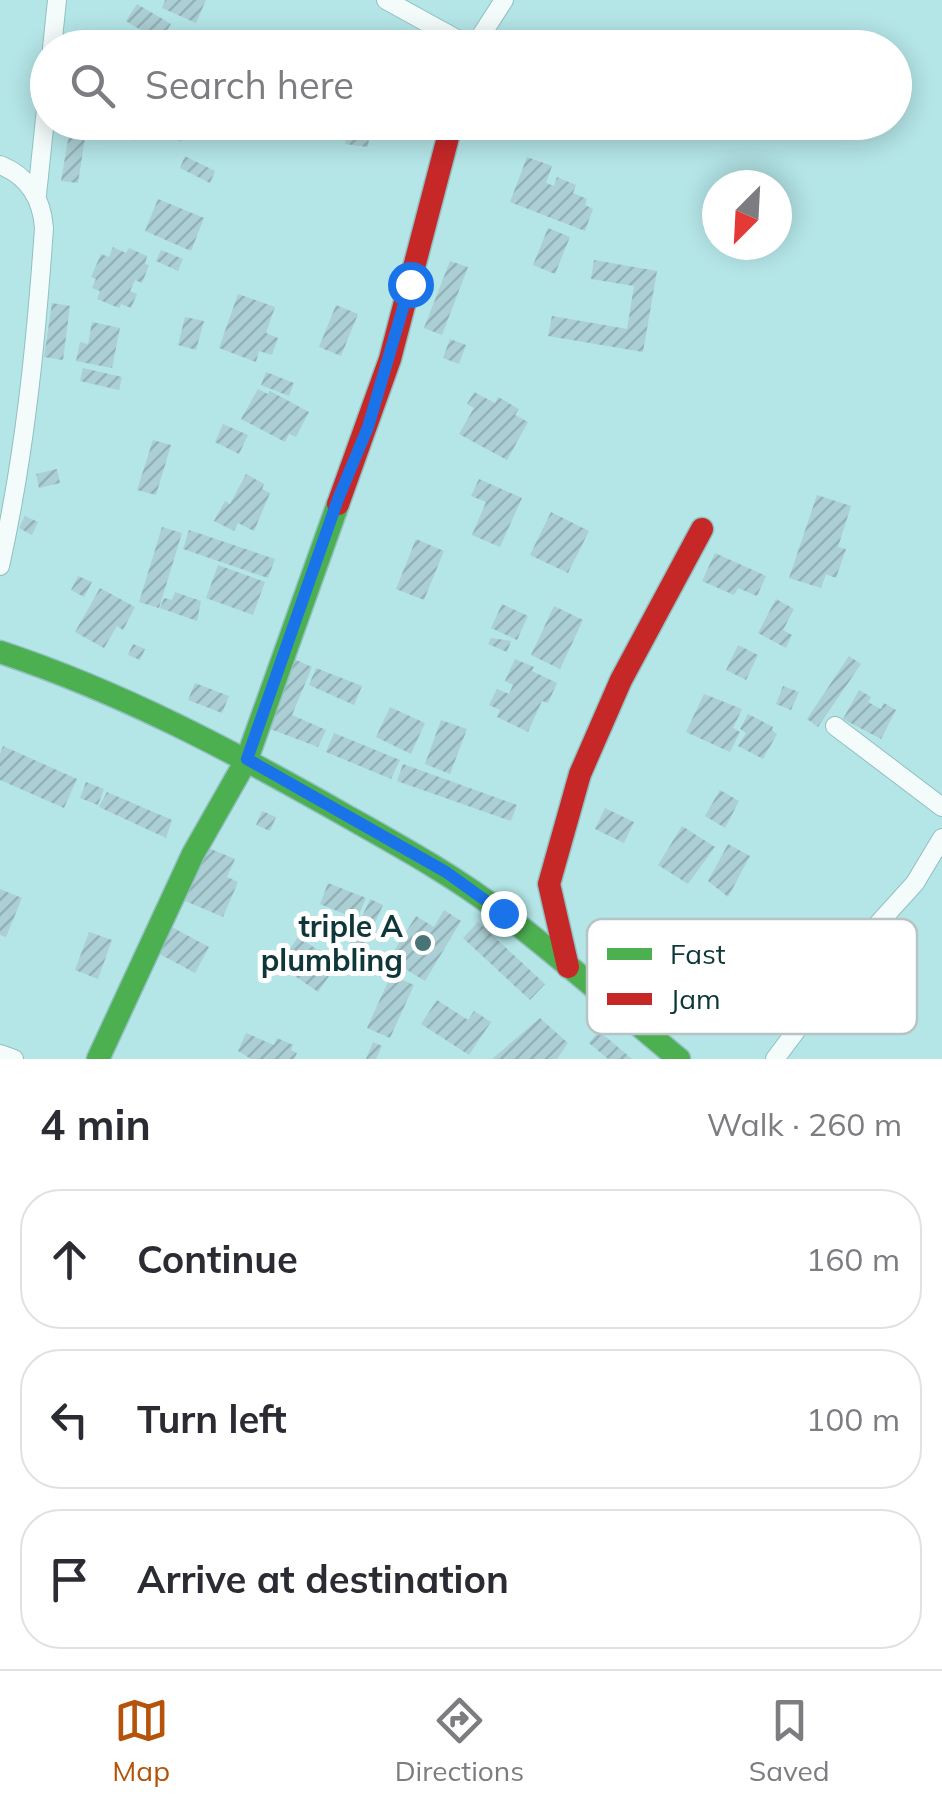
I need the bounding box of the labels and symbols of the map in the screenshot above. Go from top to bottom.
north arrow [702,170,792,260]
route start [388,262,434,308]
route end [481,891,527,937]
place label: triple A plumbling [261,907,403,979]
legend [587,919,917,1034]
marker: triple A plumbling [412,932,434,954]
text: Fast [670,936,726,971]
text: Jam [670,981,721,1016]

